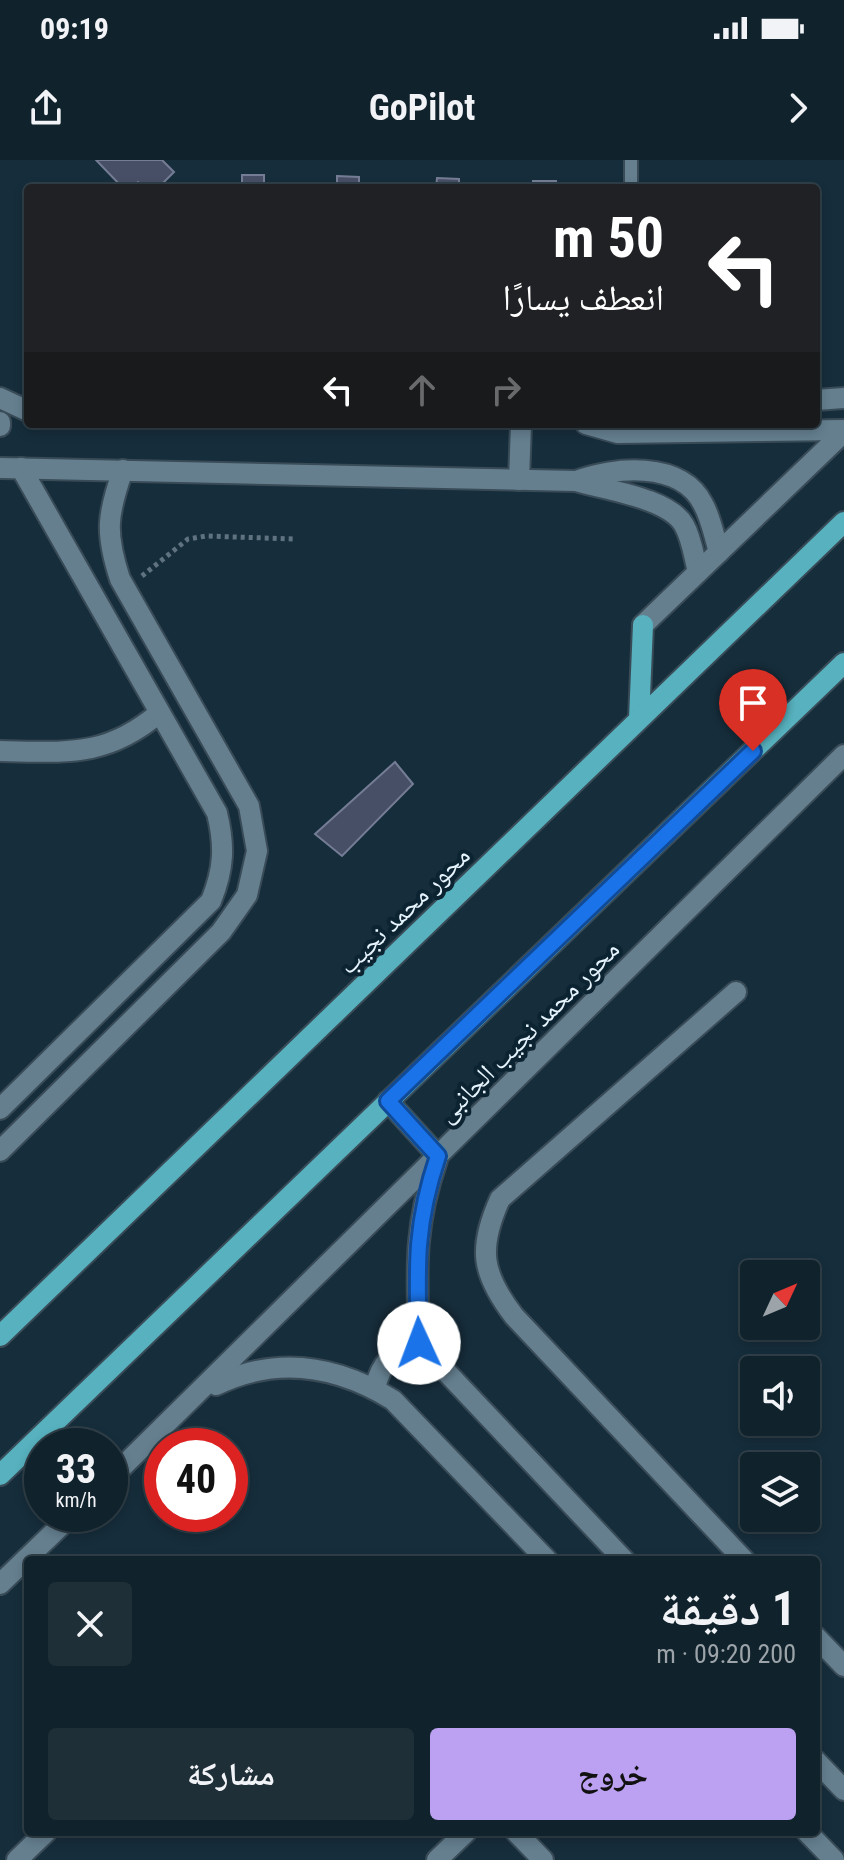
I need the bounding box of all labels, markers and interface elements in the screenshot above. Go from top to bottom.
text: 09:19 [40,11,109,46]
icon: share [24,86,68,130]
icon: forward [776,86,820,130]
text: GoPilot [369,87,475,129]
text: 50 m [553,205,664,271]
icon: left [692,216,796,320]
text: انعطف يسارًا [503,277,664,319]
icon: left [316,368,360,412]
icon: ahead [400,368,444,412]
icon: right [484,368,528,412]
pin [719,669,787,751]
icon: arrive [731,681,775,725]
street label: محور محمد نجيب [332,840,476,980]
street label: محور محمد نجيب الجانبى [431,934,626,1129]
north arrow [740,1260,820,1340]
map controls [740,1260,820,1532]
position arrow [377,1301,461,1385]
button: sound [740,1356,820,1436]
speed limit sign: 40 [144,1428,248,1532]
text: 33 [56,1446,96,1493]
button: layers [740,1452,820,1532]
text: km/h [55,1488,97,1512]
text: 1 دقيقة [660,1580,796,1637]
button: close [48,1582,132,1666]
text: 200 m · 09:20 [656,1639,796,1669]
button: مشاركة [48,1728,414,1820]
button: خروج [430,1728,796,1820]

